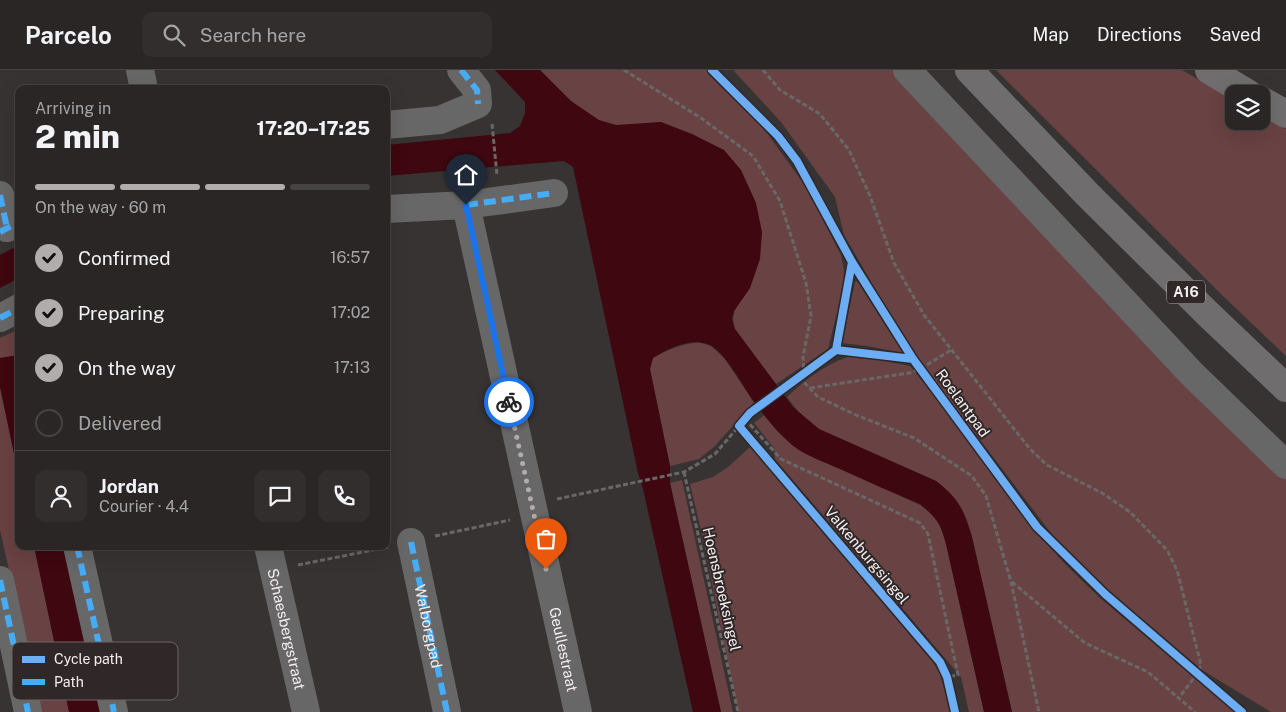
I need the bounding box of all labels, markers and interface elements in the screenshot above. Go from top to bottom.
search box [142,12,492,57]
text: Parcelo [25,21,112,49]
icon: search [160,21,188,49]
text: Search here [200,24,306,46]
text: Map [1032,24,1069,45]
text: Directions [1097,24,1182,45]
text: Saved [1210,24,1261,45]
map controls [1225,85,1270,130]
button: layers [1225,85,1270,130]
text: Arriving in [35,99,111,118]
text: 17:20–17:25 [257,117,370,139]
text: 2 min [35,118,120,155]
pin [445,154,487,205]
icon: home [452,161,480,189]
text: On the way · 60 m [35,198,166,217]
icon: check [35,244,63,272]
text: Confirmed [78,247,171,269]
text: 16:57 [330,248,370,267]
road number: A16 [1167,280,1205,303]
icon: check [35,299,63,327]
text: Preparing [78,302,165,324]
text: 17:02 [331,303,370,322]
icon: check [35,354,63,382]
text: On the way [78,357,176,379]
text: 17:13 [334,358,370,377]
street label: Roelantpad [933,366,993,440]
courier [484,377,534,427]
icon: bike [495,388,523,416]
text: Delivered [78,412,162,434]
button: person [35,470,87,522]
button: chat [254,470,306,522]
button: phone [318,470,370,522]
text: Jordan [99,475,159,497]
text: Courier · 4.4 [99,497,189,516]
street label: Valkenburgsingel [821,503,913,607]
pin [525,518,567,569]
icon: bag [532,525,560,553]
street label: Hoensbroeksingel [699,525,745,653]
street label: Schaesbergstraat [265,566,309,691]
street label: Walborgpad [412,583,446,669]
street label: Geullestraat [547,605,582,693]
legend [12,642,178,700]
text: Cycle path [54,651,123,667]
text: Path [54,674,84,690]

